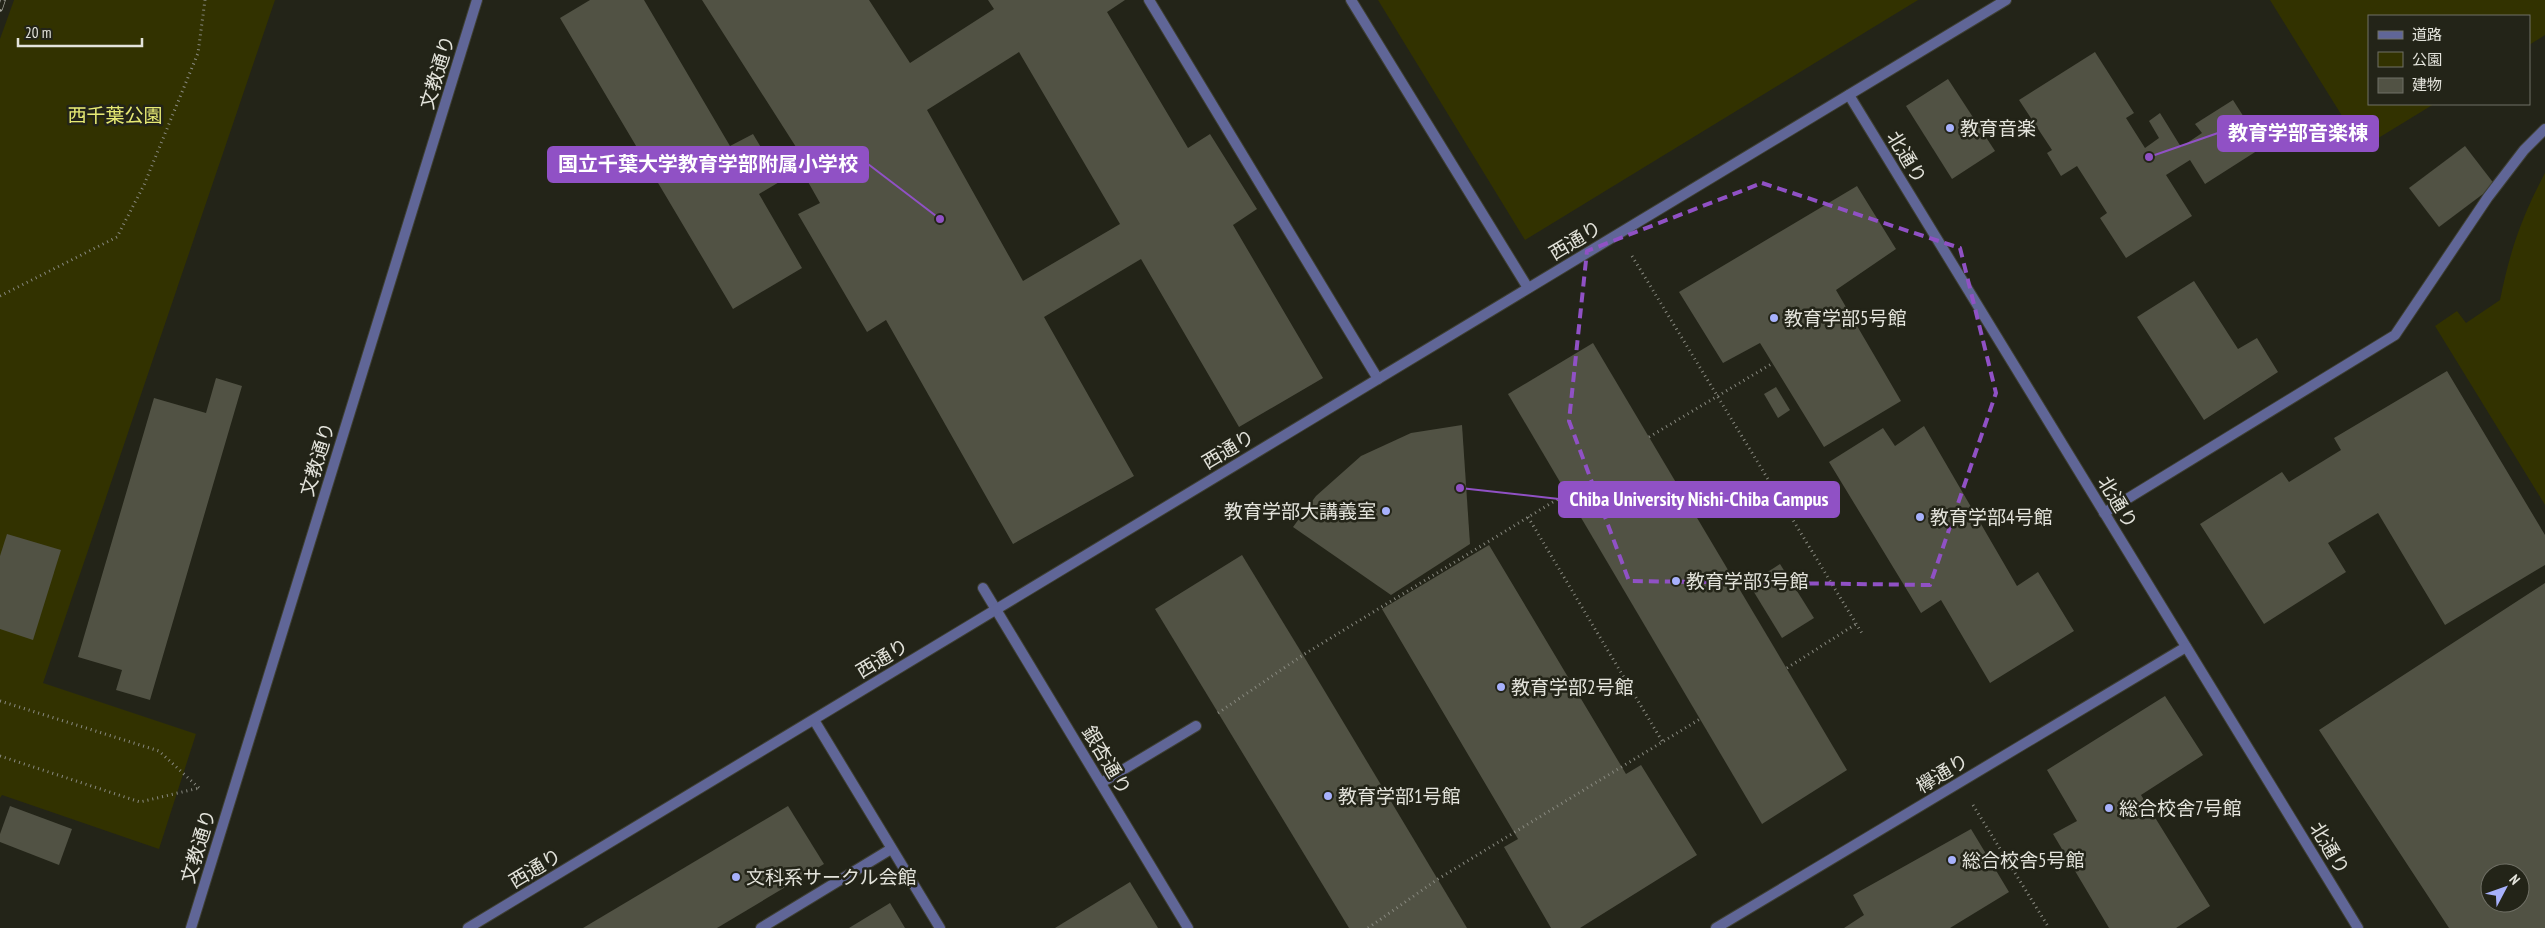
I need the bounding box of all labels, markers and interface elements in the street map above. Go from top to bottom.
scale bar [18,15,141,47]
legend [2368,15,2530,105]
text: 20 m [25,23,51,42]
text: 道路 [2412,25,2442,44]
street label: 文教通り [414,32,460,112]
text: 公園 [2412,50,2442,69]
text: 建物 [2412,75,2442,94]
park label: 西千葉公園 [67,103,163,127]
place label: 教育音楽 [1960,116,2036,140]
callout: 教育学部音楽棟 [2218,116,2378,151]
text: 教育学部音楽棟 [2228,120,2368,146]
marker: 教育音楽 [1944,122,1956,134]
street label: 北通り [1882,126,1932,188]
callout: 国立千葉大学教育学部附属小学校 [548,147,868,182]
text: 国立千葉大学教育学部附属小学校 [558,151,858,177]
street label: 西通り [1544,215,1606,265]
place label: 教育学部5号館 [1784,306,1907,330]
marker: 教育学部5号館 [1768,312,1780,324]
street label: 文教通り [294,419,340,499]
street label: 西通り [1197,424,1259,474]
street label: 北通り [2093,471,2143,533]
callout: Chiba University Nishi-Chiba Campus [1559,482,1839,517]
text: Chiba University Nishi-Chiba Campus [1570,486,1829,512]
place label: 教育学部大講義室 [1224,499,1376,523]
marker: 教育学部大講義室 [1380,505,1392,517]
place label: 教育学部4号館 [1930,505,2053,529]
marker: 教育学部4号館 [1914,511,1926,523]
place label: 教育学部3号館 [1686,569,1809,593]
marker: 教育学部3号館 [1670,575,1682,587]
street label: 西通り [851,633,913,683]
place label: 教育学部2号館 [1511,675,1634,699]
marker: 教育学部2号館 [1495,681,1507,693]
street label: 銀杏通り [1077,721,1137,799]
street label: 欅通り [1911,748,1973,798]
place label: 教育学部1号館 [1338,784,1461,808]
marker: 教育学部1号館 [1322,790,1334,802]
place label: 総合校舎7号館 [2119,796,2242,820]
marker: 総合校舎7号館 [2103,802,2115,814]
street label: 文教通り [175,806,221,886]
street label: 北通り [2305,817,2355,879]
street label: 西通り [504,843,566,893]
place label: 総合校舎5号館 [1962,848,2085,872]
marker: 総合校舎5号館 [1946,854,1958,866]
north arrow [2480,863,2530,913]
place label: 文科系サークル会館 [746,865,916,889]
marker: 文科系サークル会館 [730,871,742,883]
text: N [2506,871,2524,888]

